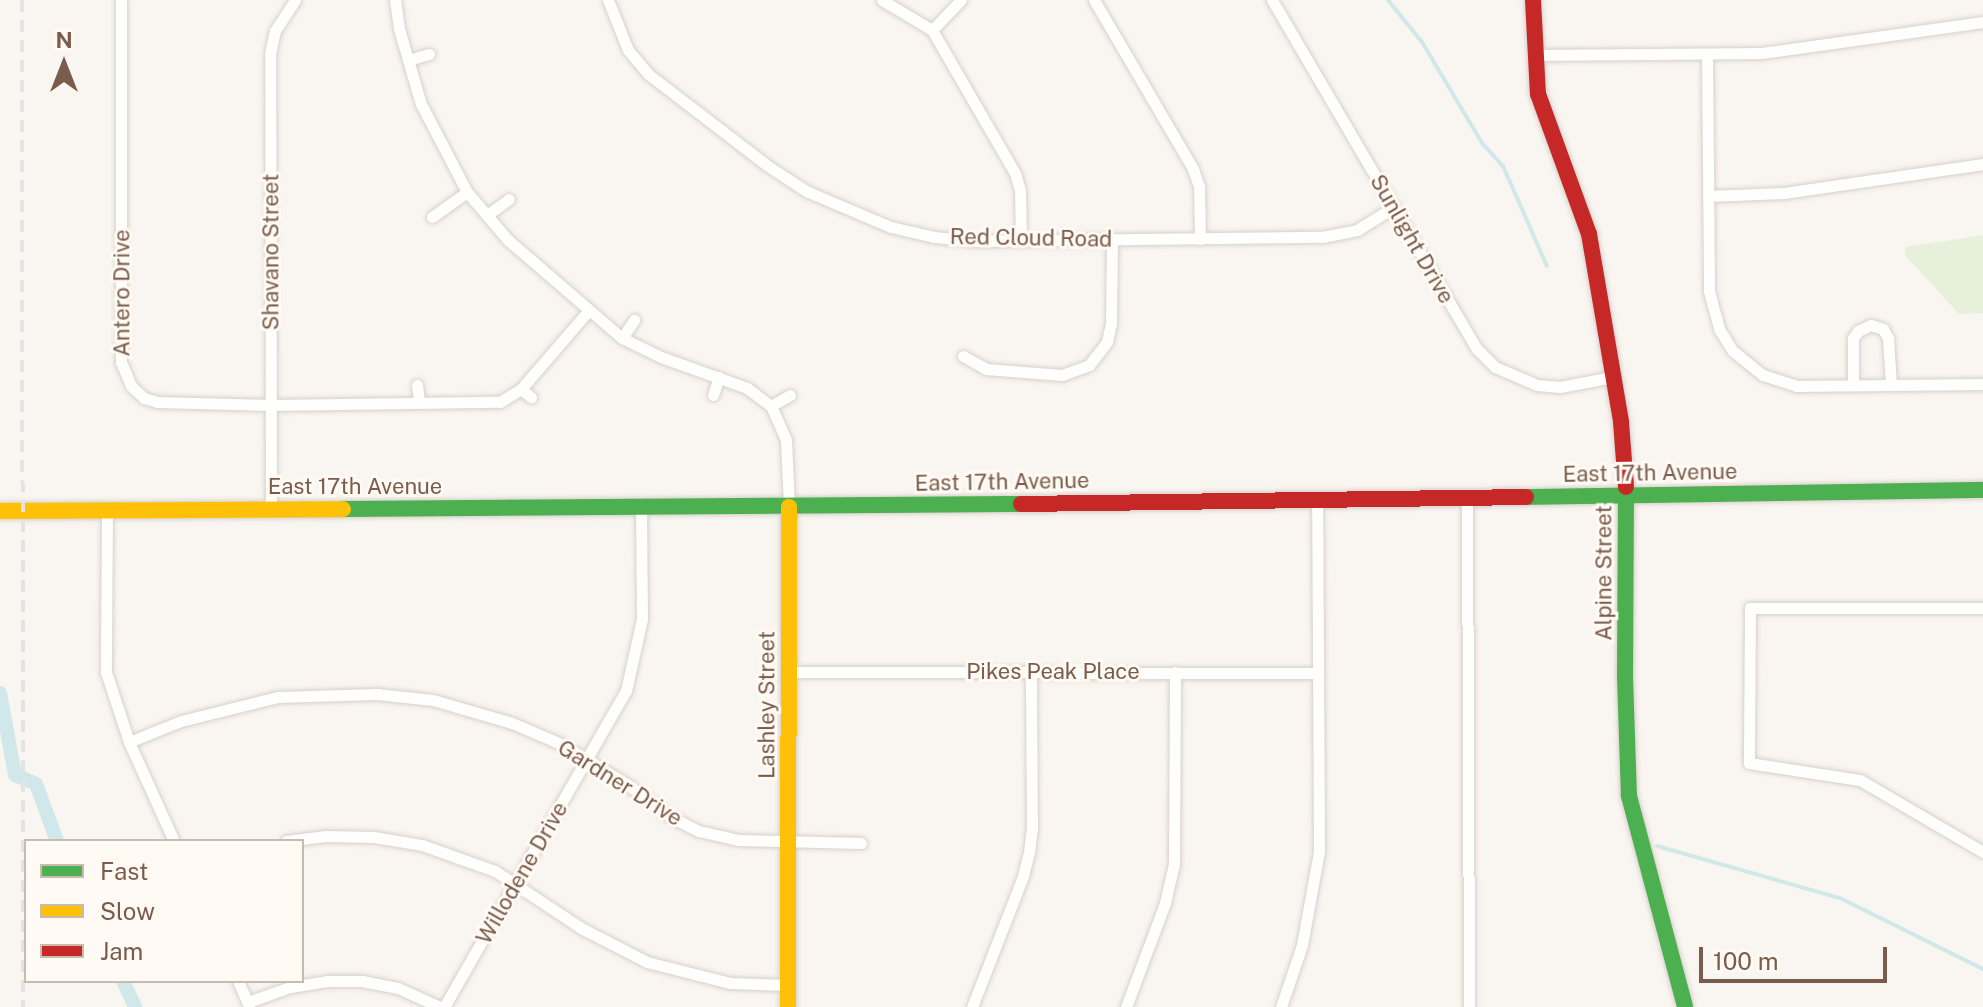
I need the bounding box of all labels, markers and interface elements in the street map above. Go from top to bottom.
north arrow [24,24,104,104]
text: N [55,27,73,53]
street label: Sunlight Drive [1364,170,1460,308]
street label: Shavano Street [258,174,284,330]
street label: Red Cloud Road [950,223,1112,253]
street label: Antero Drive [109,229,135,357]
street label: East 17th Avenue [1562,458,1738,488]
street label: East 17th Avenue [914,467,1090,497]
street label: East 17th Avenue [268,474,442,500]
street label: Alpine Street [1591,505,1617,641]
street label: Lashley Street [754,631,780,779]
street label: Pikes Peak Place [966,659,1140,685]
street label: Gardner Drive [553,734,687,832]
street label: Willodene Drive [471,797,573,949]
legend [24,839,304,983]
text: Fast [100,857,148,885]
text: Slow [100,897,155,925]
scale bar [1703,931,1891,981]
text: Jam [100,937,143,965]
text: 100 m [1713,947,1779,975]

